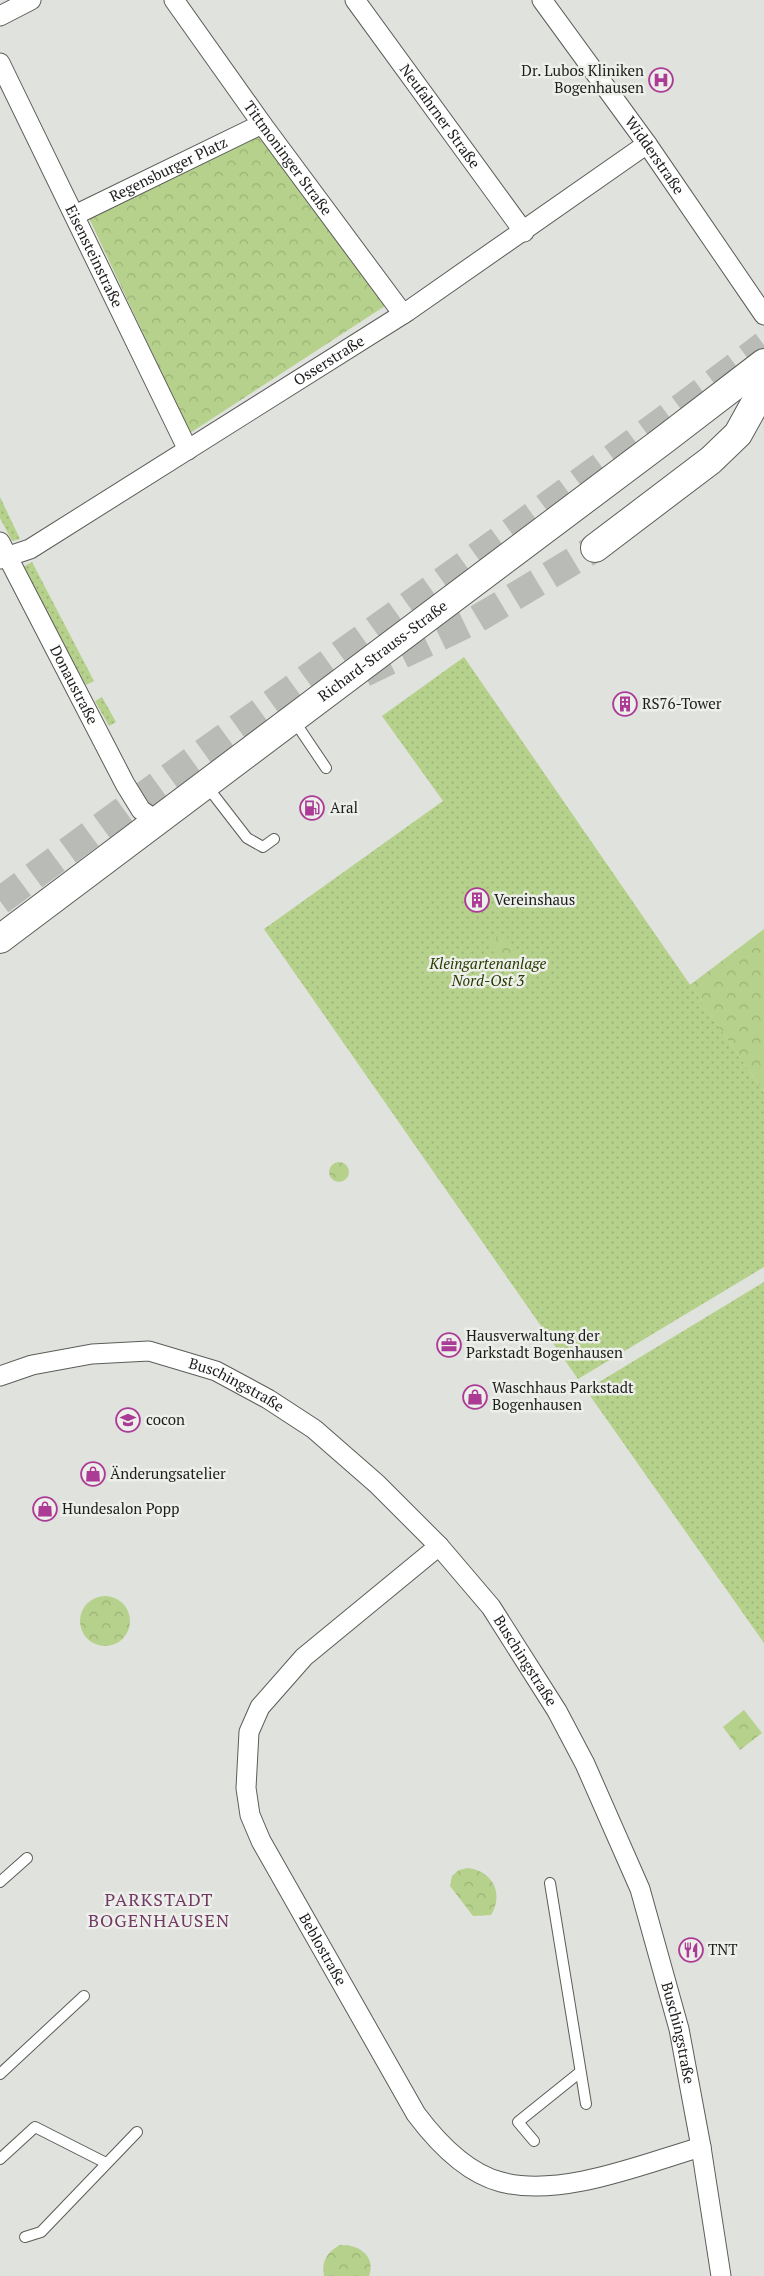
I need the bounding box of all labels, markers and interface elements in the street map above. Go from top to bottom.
street label: Neufahrner Straße [396,60,485,172]
place label: Dr. Lubos Kliniken Bogenhausen [521,60,644,97]
hospital icon: Dr. Lubos Kliniken Bogenhausen [648,67,674,93]
street label: Tittmoninger Straße [240,97,337,219]
street label: Widderstraße [621,112,690,198]
street label: Regensburger Platz [106,131,230,206]
street label: Eisensteinstraße [61,201,128,311]
street label: Osserstraße [289,330,368,390]
street label: Richard-Strauss-Straße [313,595,451,706]
street label: Donaustraße [46,642,104,728]
building icon: RS76-Tower [612,691,638,717]
place label: RS76-Tower [642,693,722,713]
fuel station icon: Aral [299,795,325,821]
place label: Aral [330,797,358,817]
building icon: Vereinshaus [464,887,490,913]
place label: Vereinshaus [494,889,575,909]
park label: Kleingartenanlage Nord-Ost 3 [429,953,547,990]
place label: Hausverwaltung der Parkstadt Bogenhausen [466,1325,623,1362]
office icon: Hausverwaltung der Parkstadt Bogenhausen [436,1332,462,1358]
street label: Buschingstraße [187,1352,288,1416]
place label: Waschhaus Parkstadt Bogenhausen [492,1377,634,1414]
shop icon: Waschhaus Parkstadt Bogenhausen [462,1384,488,1410]
school or university icon: cocon [115,1407,141,1433]
place label: cocon [146,1409,185,1429]
shop icon: Änderungsatelier [80,1461,106,1487]
place label: Änderungsatelier [110,1463,226,1483]
shop icon: Hundesalon Popp [32,1496,58,1522]
place label: Hundesalon Popp [62,1498,180,1518]
street label: Buschingstraße [490,1611,562,1710]
district label: PARKSTADT BOGENHAUSEN [88,1887,230,1932]
street label: Beblostraße [295,1909,352,1989]
restaurant icon: TNT [678,1937,704,1963]
place label: TNT [708,1939,738,1959]
street label: Buschingstraße [657,1980,700,2085]

